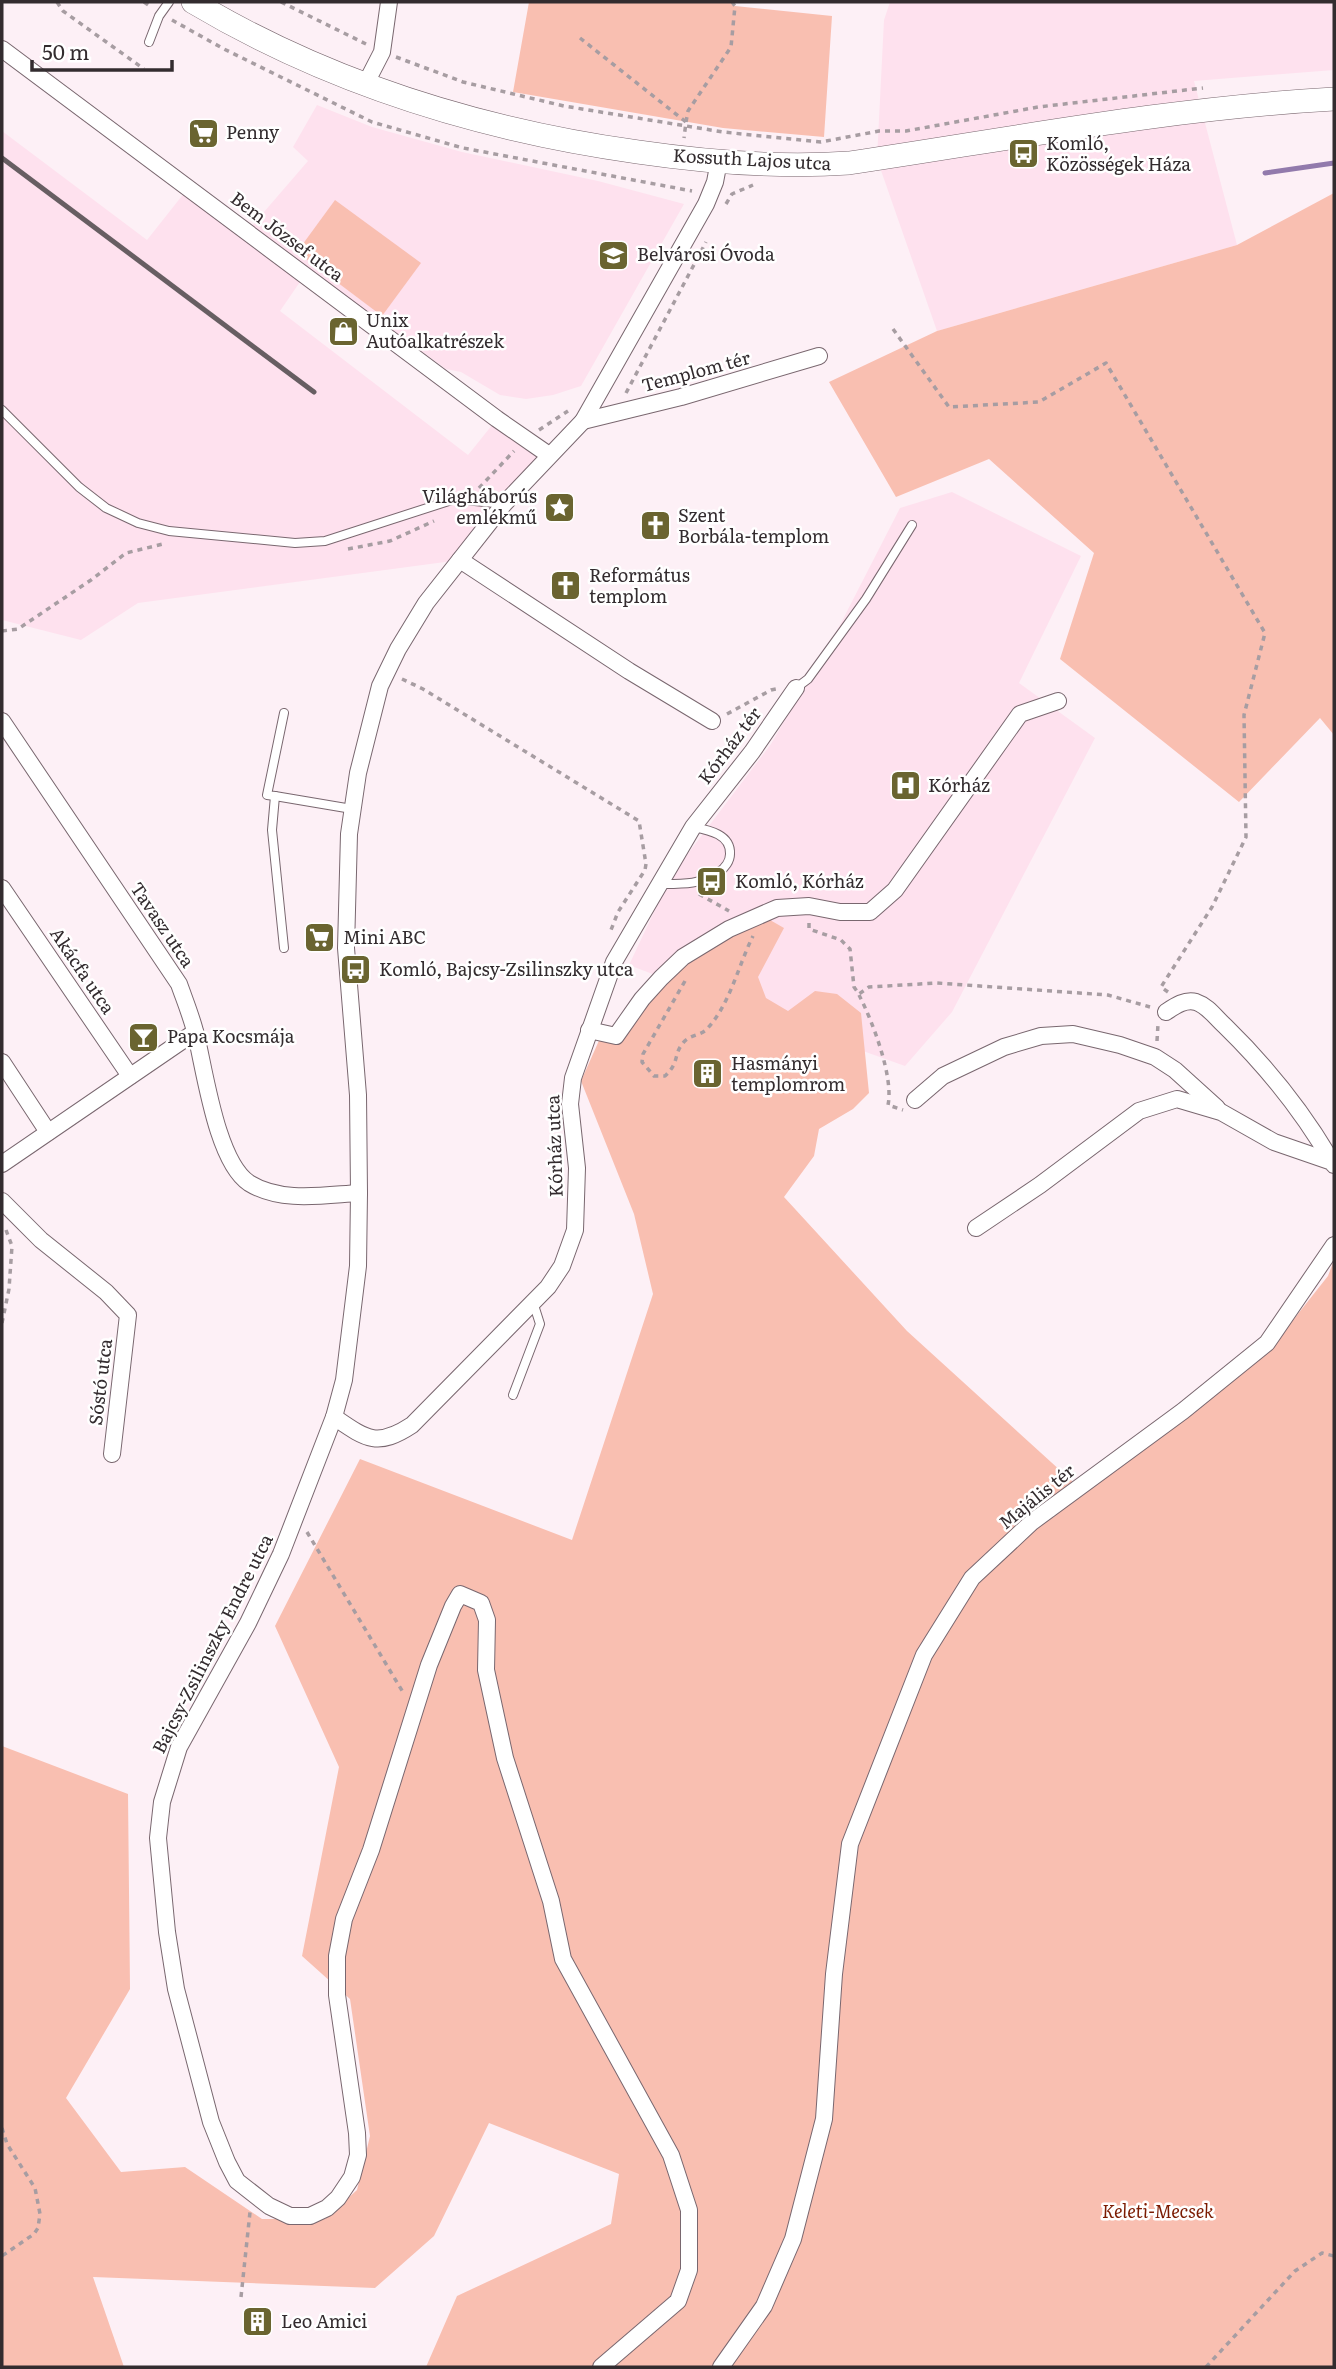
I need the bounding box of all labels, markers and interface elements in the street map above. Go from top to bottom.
scale bar [32,28,172,72]
text: 50 m [42,35,89,66]
supermarket icon: Penny [186,116,220,150]
place label: Penny [226,118,280,145]
place label: Komló, Közösségek Háza [1046,129,1191,177]
bus stop icon: Komló, Közösségek Háza [1006,137,1040,171]
street label: Kossuth Lajos utca [672,141,832,176]
street label: Bem József utca [226,184,350,288]
school or university icon: Belvárosi Óvoda [597,238,631,272]
place label: Belvárosi Óvoda [637,240,775,267]
place label: Unix Autóalkatrészek [366,306,505,354]
shop icon: Unix Autóalkatrészek [326,314,360,348]
street label: Templom tér [638,343,753,398]
place label: Világháborús emlékmű [422,482,537,530]
place icon: Világháborús emlékmű [543,490,577,524]
place label: Szent Borbála-templom [678,501,829,549]
church icon: Szent Borbála-templom [638,509,672,543]
place label: Református templom [589,561,690,609]
church icon: Református templom [549,569,583,603]
street label: Kórház tér [691,700,767,789]
hospital icon: Kórház [888,769,922,803]
place label: Kórház [928,771,990,798]
bus stop icon: Komló, Kórház [695,865,729,899]
place label: Komló, Kórház [735,867,864,894]
street label: Tavasz utca [125,876,202,973]
street label: Akácfa utca [44,921,122,1019]
supermarket icon: Mini ABC [303,921,337,955]
place label: Mini ABC [343,923,426,950]
bus stop icon: Komló, Bajcsy-Zsilinszky utca [339,953,373,987]
place label: Komló, Bajcsy-Zsilinszky utca [379,955,634,982]
bar icon: Papa Kocsmája [127,1020,161,1054]
place label: Papa Kocsmája [167,1022,295,1049]
place label: Hasmányi templomrom [731,1049,845,1097]
building icon: Hasmányi templomrom [691,1057,725,1091]
street label: Kórház utca [538,1094,569,1198]
street label: Sóstó utca [81,1337,118,1427]
street label: Majális tér [992,1456,1080,1535]
street label: Bajcsy-Zsilinszky Endre utca [144,1529,279,1758]
park label: Keleti-Mecsek [1102,2197,1214,2224]
building icon: Leo Amici [241,2305,275,2339]
place label: Leo Amici [281,2307,367,2334]

